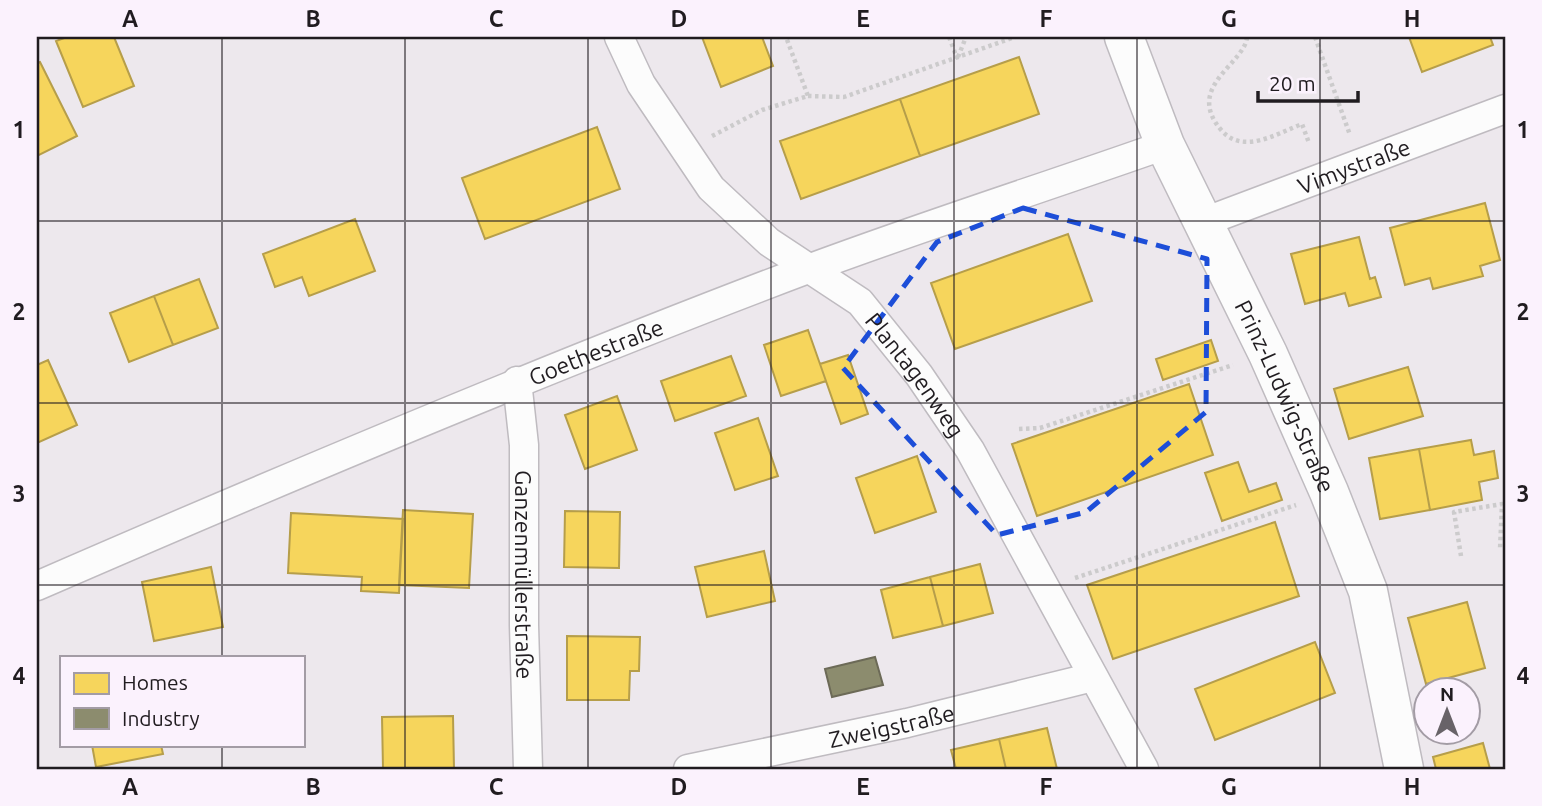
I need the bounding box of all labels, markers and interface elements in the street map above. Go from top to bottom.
text: A [122,6,138,31]
text: B [305,6,321,31]
text: C [489,6,504,31]
text: D [671,6,687,31]
text: E [856,6,870,31]
text: F [1040,6,1053,31]
text: G [1221,6,1237,31]
text: H [1404,6,1420,31]
scale bar [1258,60,1358,104]
text: 20 m [1269,71,1316,95]
text: 1 [13,117,25,142]
text: 1 [1517,117,1529,142]
street label: Vimystraße [1294,133,1413,198]
street label: Prinz-Ludwig-Straße [1231,296,1340,496]
text: 2 [13,299,25,324]
text: 2 [1517,299,1529,324]
street label: Plantagenweg [861,308,970,441]
street label: Goethestraße [525,314,667,390]
street label: Ganzenmüllerstraße [511,470,538,679]
text: 3 [13,481,25,506]
text: 3 [1517,481,1529,506]
legend [60,656,304,746]
text: 4 [13,663,26,688]
text: 4 [1517,663,1530,688]
text: Homes [122,670,188,694]
north arrow [1412,676,1482,746]
text: N [1440,683,1454,705]
street label: Zweigstraße [826,699,957,752]
text: Industry [122,706,200,730]
text: A [122,774,138,799]
text: B [305,774,321,799]
text: C [489,774,504,799]
text: D [671,774,687,799]
text: E [856,774,870,799]
text: F [1040,774,1053,799]
text: G [1221,774,1237,799]
text: H [1404,774,1420,799]

